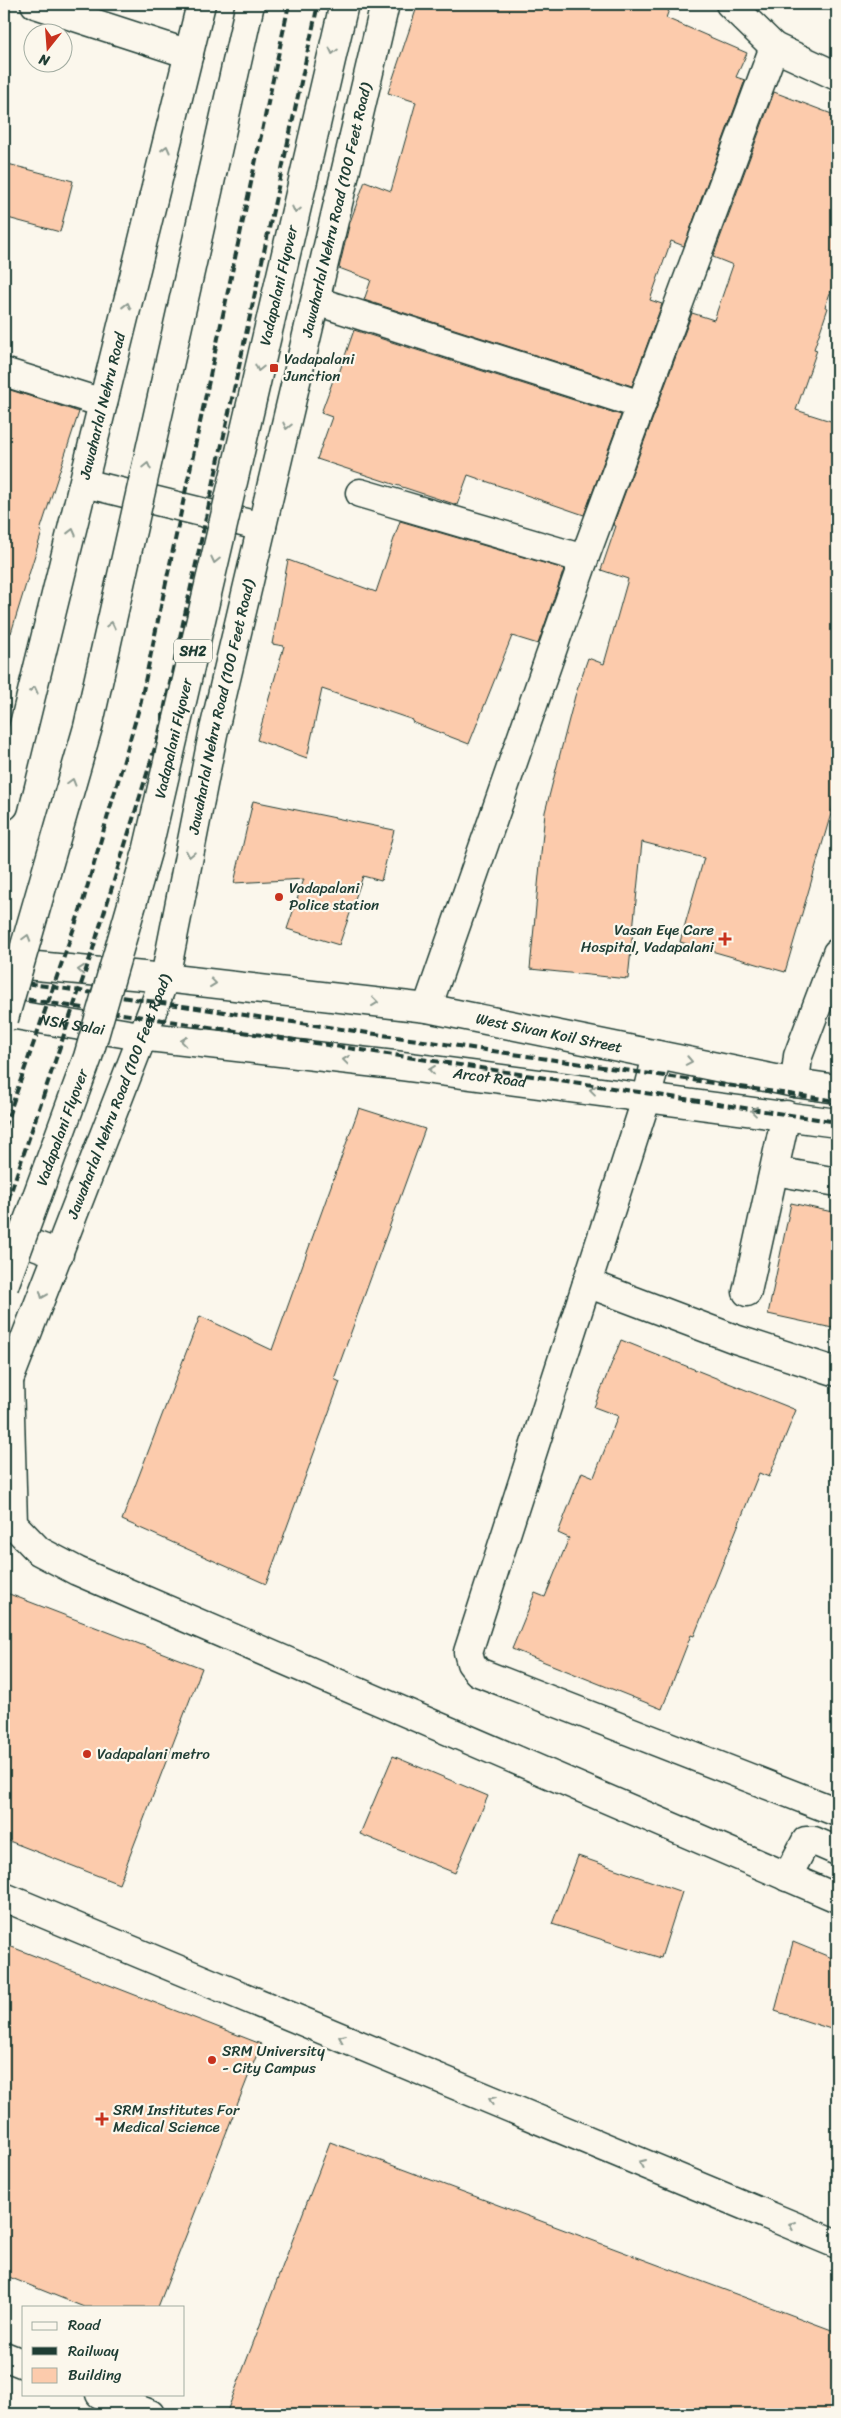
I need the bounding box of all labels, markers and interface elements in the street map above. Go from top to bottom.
north arrow [22,22,72,72]
text: N [36,46,54,74]
one-way arrow [328,47,339,56]
street label: Jawaharlal Nehru Road (100 Feet Road) [294,80,379,341]
one-way arrow [160,144,171,153]
one-way arrow [291,205,302,214]
street label: Vadapalani Flyover [252,222,305,348]
one-way arrow [121,302,132,311]
street label: Jawaharlal Nehru Road [71,329,133,483]
place label: Vadapalani Junction [283,346,355,389]
marker: Vadapalani Junction [268,362,280,374]
one-way arrow [254,363,265,372]
one-way arrow [282,422,292,430]
one-way arrow [141,462,151,471]
one-way arrow [66,528,77,537]
one-way arrow [210,556,221,565]
street label: Jawaharlal Nehru Road (100 Feet Road) [180,576,262,838]
one-way arrow [105,620,116,629]
road number: SH2 [174,640,212,662]
street label: Vadapalani Flyover [147,675,200,801]
one-way arrow [28,686,39,695]
one-way arrow [67,779,77,787]
one-way arrow [185,850,195,859]
place label: Vadapalani Police station [289,875,379,918]
marker: Vadapalani Police station [273,891,285,903]
place label: Vasan Eye Care Hospital, Vadapalani [581,917,715,960]
marker: Vasan Eye Care Hospital, Vadapalani [718,932,732,946]
one-way arrow [22,935,32,943]
one-way arrow [77,965,85,976]
street label: Jawaharlal Nehru Road (100 Feet Road) [59,972,178,1223]
one-way arrow [209,977,217,988]
one-way arrow [371,996,379,1007]
street label: West Sivan Koil Street [474,1005,625,1061]
street label: NSK Salai [37,1006,107,1043]
one-way arrow [180,1036,188,1047]
one-way arrow [342,1055,350,1066]
one-way arrow [685,1055,693,1066]
street label: Arcot Road [451,1060,529,1095]
street label: Vadapalani Flyover [29,1064,96,1189]
one-way arrow [428,1065,436,1076]
one-way arrow [589,1086,597,1096]
one-way arrow [750,1106,758,1117]
one-way arrow [39,1290,49,1298]
place label: Vadapalani metro [97,1741,210,1767]
marker: Vadapalani metro [81,1748,93,1760]
one-way arrow [338,2033,347,2044]
place label: SRM University - City Campus [222,2038,325,2081]
marker: SRM University - City Campus [206,2054,218,2066]
one-way arrow [488,2096,497,2106]
place label: SRM Institutes For Medical Science [113,2097,240,2140]
marker: SRM Institutes For Medical Science [95,2112,109,2126]
one-way arrow [638,2158,647,2169]
one-way arrow [788,2221,797,2231]
legend [22,2306,185,2396]
text: Road [68,2312,101,2338]
text: Railway [68,2338,119,2364]
text: Building [68,2362,122,2388]

